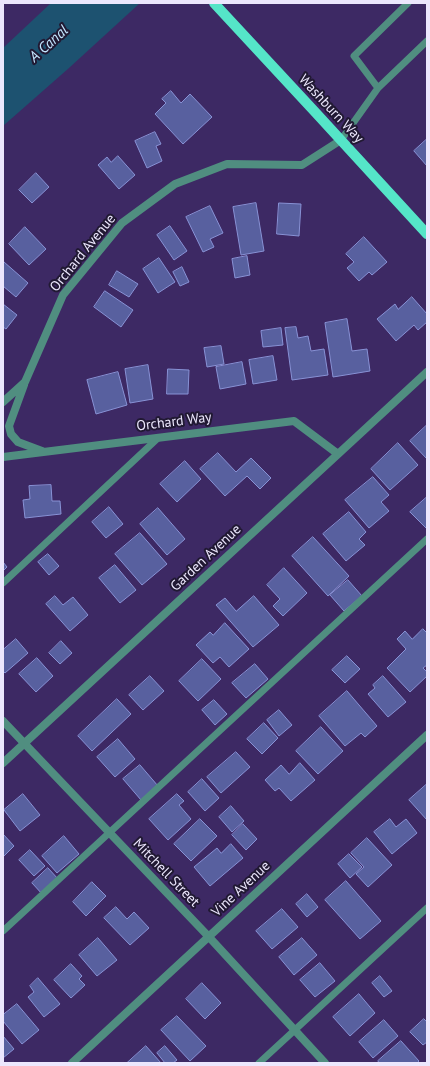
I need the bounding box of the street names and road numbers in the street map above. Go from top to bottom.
street label: Washburn Way [295,71,367,147]
street label: Orchard Avenue [47,211,119,295]
street label: Orchard Way [135,409,213,435]
street label: Garden Avenue [167,521,245,595]
street label: Mitchell Street [129,835,203,911]
street label: Vine Avenue [208,858,274,920]

